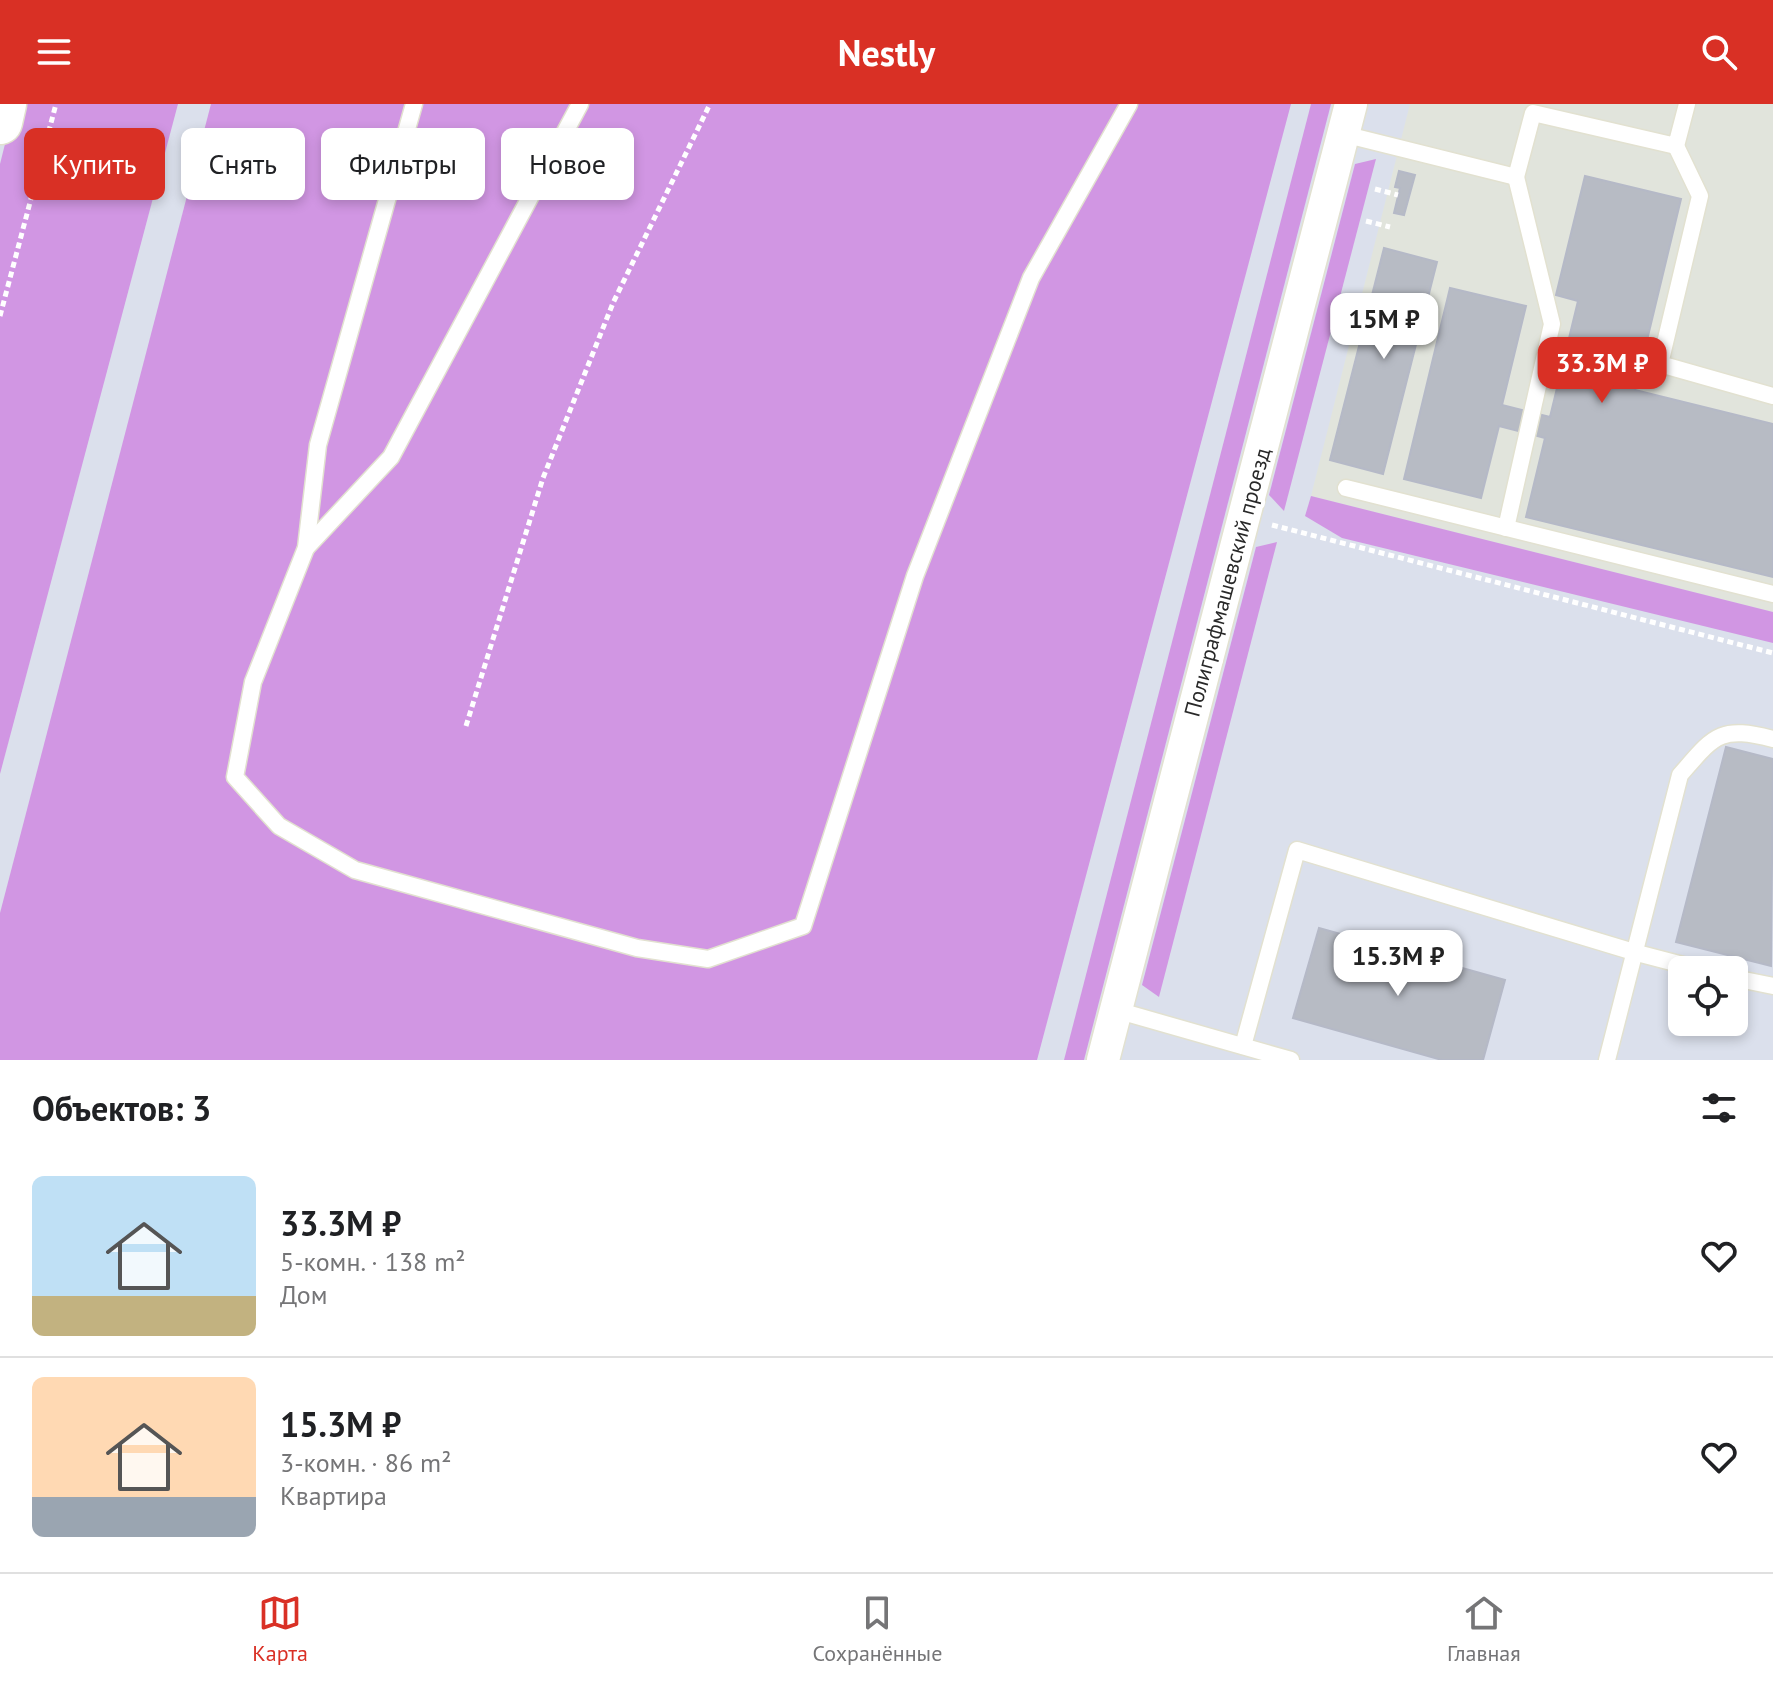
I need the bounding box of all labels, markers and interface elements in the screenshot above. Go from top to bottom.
text: Nestly [838,29,935,76]
icon: menu [32,30,76,74]
icon: search [1697,30,1741,74]
chip: Купить [24,128,165,200]
chip: Снять [181,128,305,200]
chip: Фильтры [321,128,485,200]
chip: Новое [501,128,634,200]
pin: 15M ₽ [1328,293,1440,361]
text: 15M ₽ [1348,302,1420,335]
pin: 33.3M ₽ [1528,337,1676,405]
text: 33.3M ₽ [1556,346,1648,379]
street label: Полиграфмашевский проезд [1178,444,1276,719]
pin: 15.3M ₽ [1324,930,1472,998]
text: 15.3M ₽ [1352,939,1444,972]
map controls [1668,956,1748,1036]
button: locate [1668,956,1748,1036]
text: Объектов: 3 [32,1086,211,1130]
icon: filters [1697,1086,1741,1130]
text: 33.3M ₽ [280,1201,401,1245]
icon: home [96,1208,192,1304]
icon: heart [1697,1234,1741,1278]
text: 5-комн. · 138 m² [280,1245,466,1278]
text: Дом [280,1278,328,1311]
text: 15.3M ₽ [280,1402,401,1446]
icon: home [96,1409,192,1505]
icon: heart [1697,1435,1741,1479]
text: 3-комн. · 86 m² [280,1446,451,1479]
text: Квартира [280,1479,387,1512]
tab: Карта [252,1591,308,1667]
tab: Сохранённые [813,1591,942,1667]
tab: Главная [1447,1591,1521,1667]

